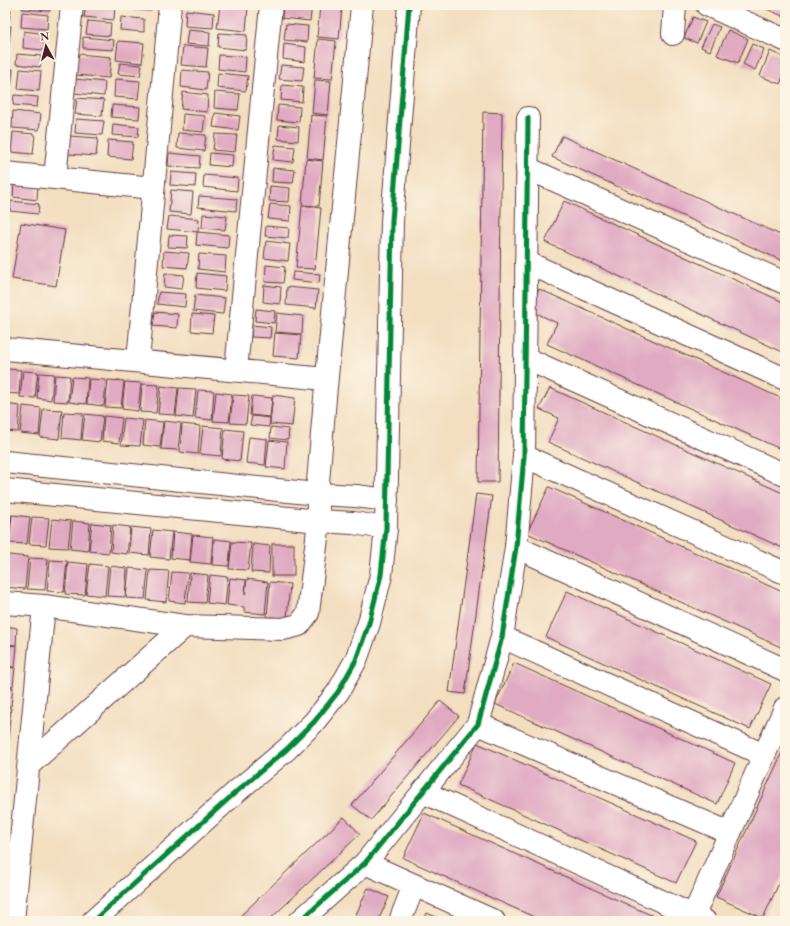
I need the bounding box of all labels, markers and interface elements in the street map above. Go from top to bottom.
north arrow [26,26,66,66]
text: N [40,29,50,44]

